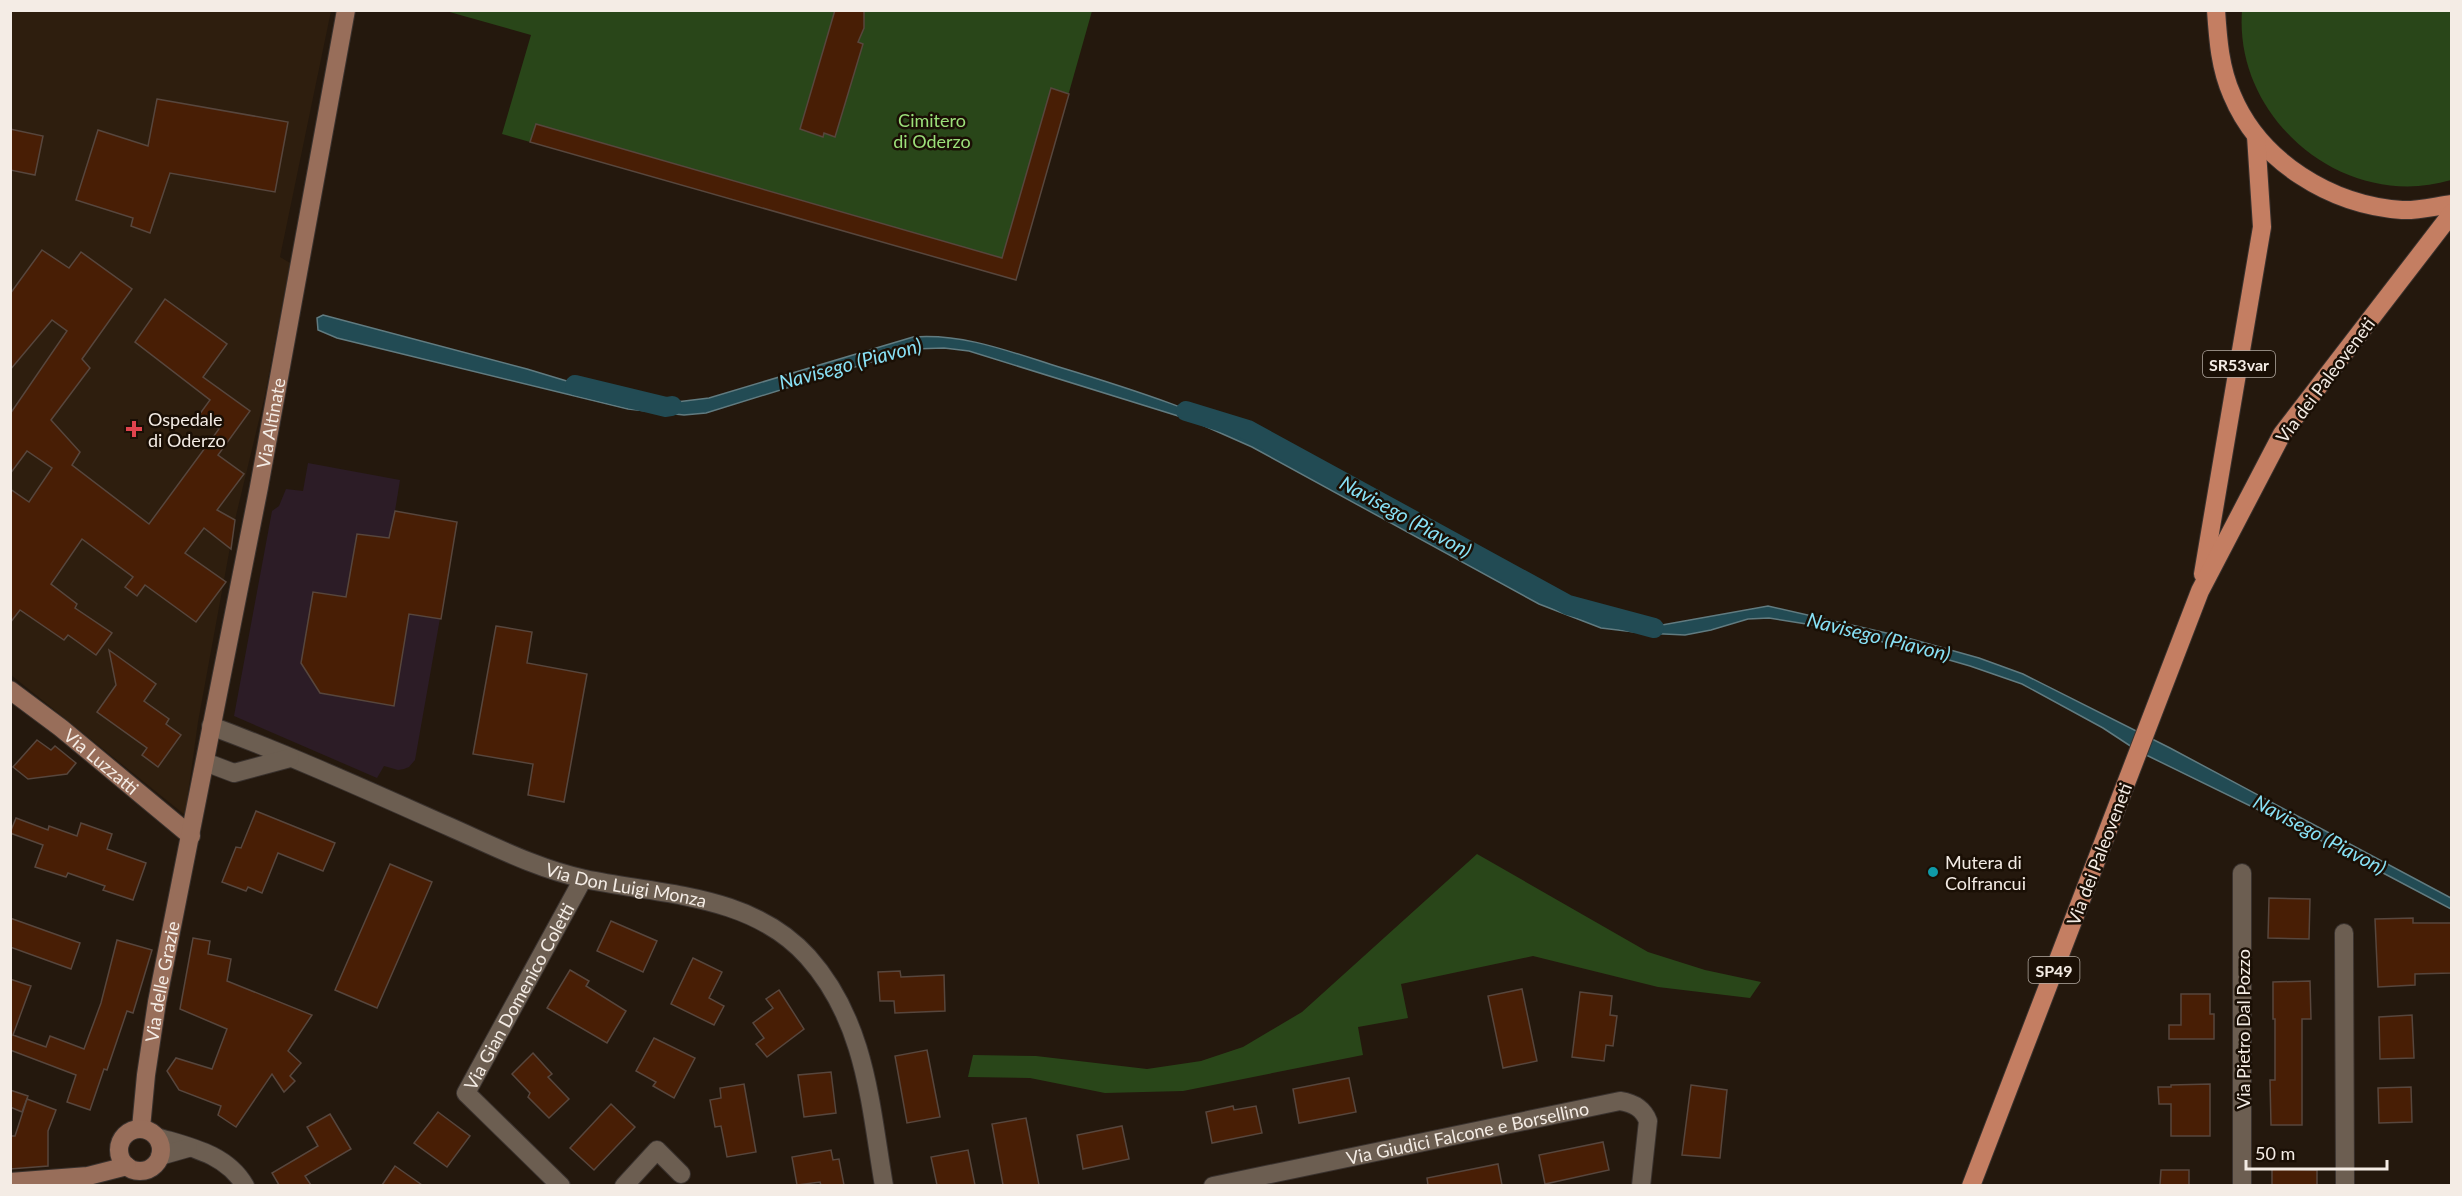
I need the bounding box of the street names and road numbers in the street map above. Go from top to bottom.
street label: Via dei Paleoveneti [2271,313,2379,447]
road number: SR53var [2203,351,2275,377]
street label: Via Altinate [252,376,290,470]
street label: Via Luzzatti [59,724,143,799]
street label: Via dei Paleoveneti [2062,780,2136,928]
street label: Via Don Luigi Monza [543,858,709,912]
street label: Via Gian Domenico Coletti [459,899,579,1094]
street label: Via delle Grazie [140,919,184,1044]
street label: Via Pietro Dal Pozzo [2232,949,2254,1109]
road number: SP49 [2028,957,2080,983]
street label: Via Giudici Falcone e Borsellino [1344,1097,1591,1169]

